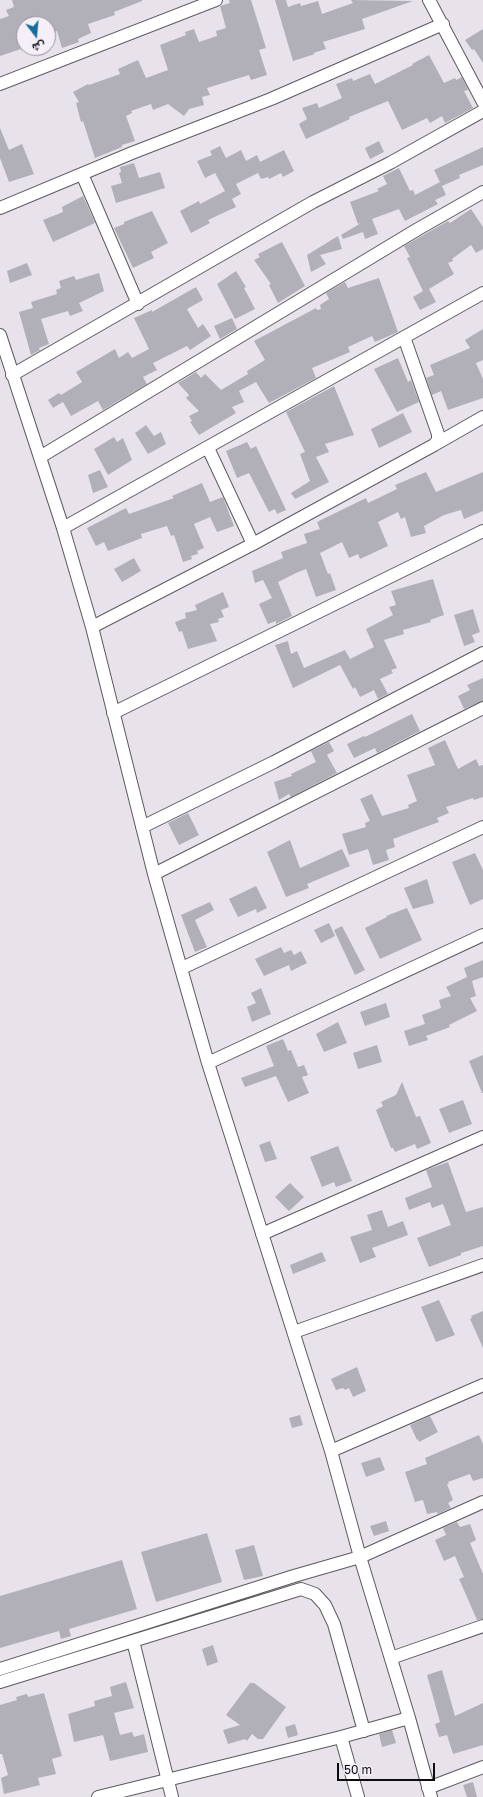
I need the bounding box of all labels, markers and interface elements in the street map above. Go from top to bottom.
north arrow [16,16,56,56]
text: ش [31,39,47,55]
scale bar [339,1755,437,1781]
text: 50 m [344,1762,372,1777]

